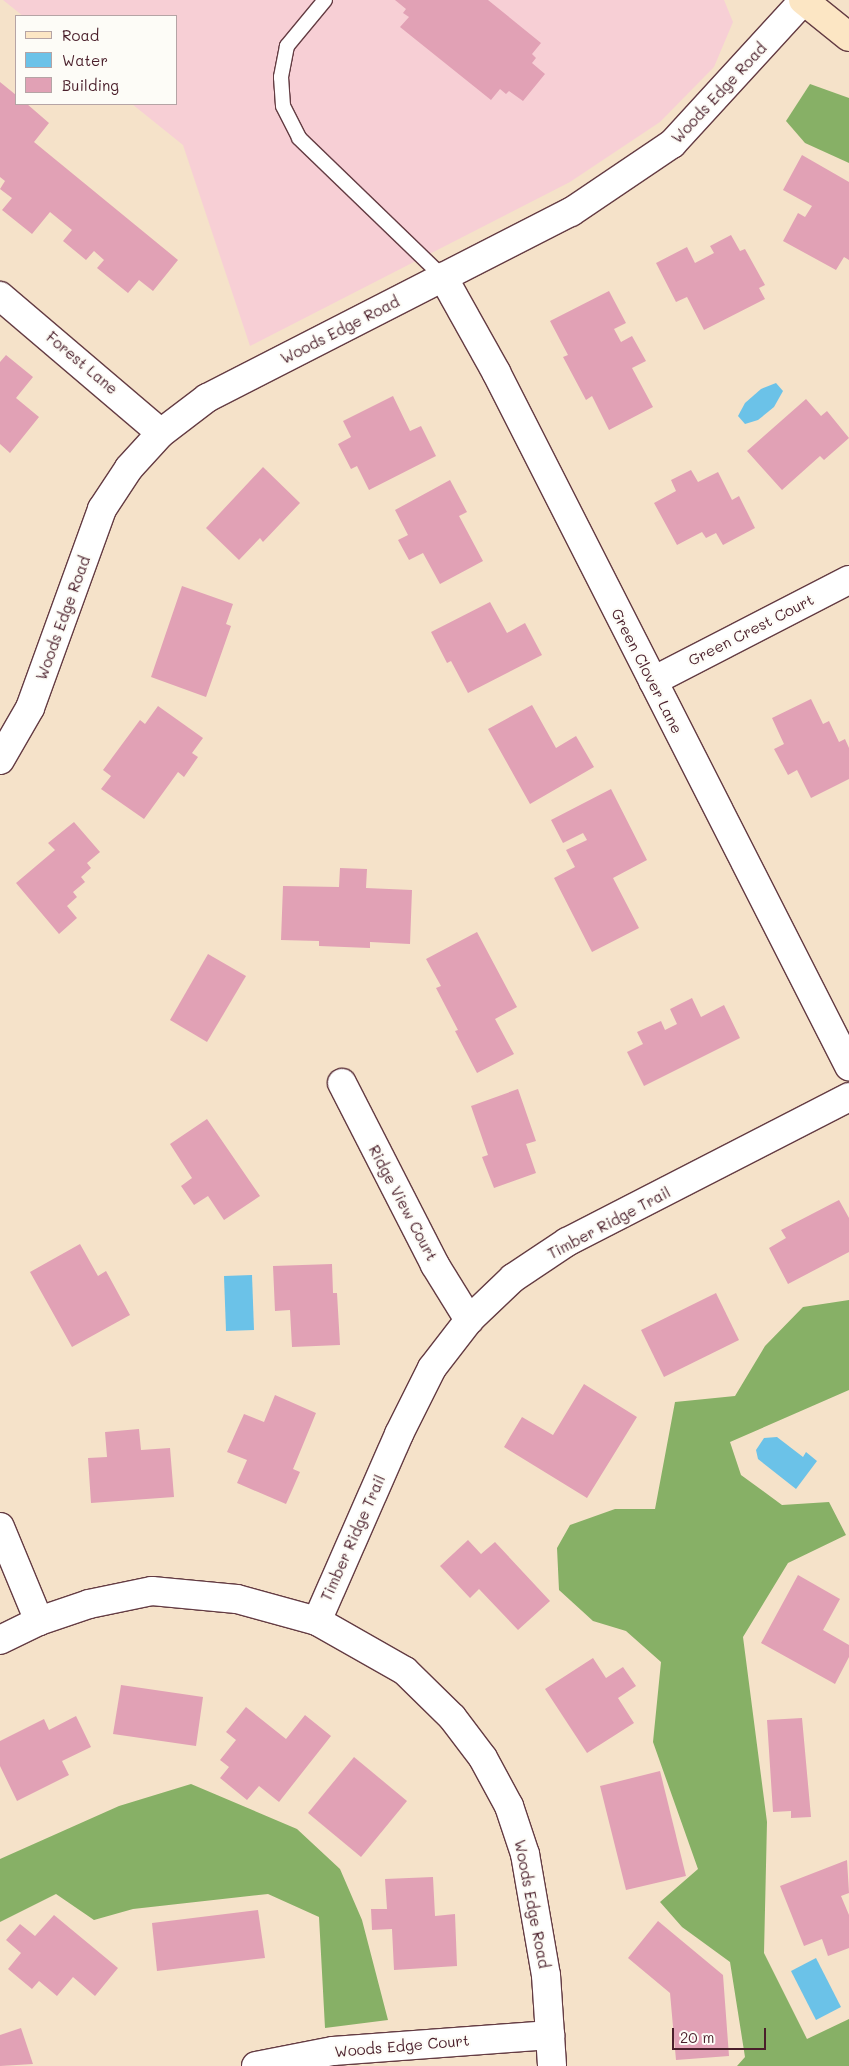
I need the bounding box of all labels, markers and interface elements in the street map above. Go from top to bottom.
legend [15,15,178,105]
text: Road [62,25,99,45]
street label: Woods Edge Road [668,39,770,147]
text: Water [62,50,108,70]
text: Building [62,75,119,95]
street label: Woods Edge Road [278,292,402,368]
street label: Forest Lane [43,328,121,398]
street label: Woods Edge Road [32,553,94,683]
street label: Green Crest Court [685,591,817,669]
street label: Green Clover Lane [608,605,686,737]
street label: Ridge View Court [365,1142,441,1264]
street label: Timber Ridge Trail [545,1183,673,1263]
street label: Timber Ridge Trail [317,1472,389,1604]
street label: Woods Edge Road [511,1838,553,1970]
scale bar [674,2018,768,2050]
text: 20 m [680,2027,714,2047]
street label: Woods Edge Court [334,2031,470,2061]

